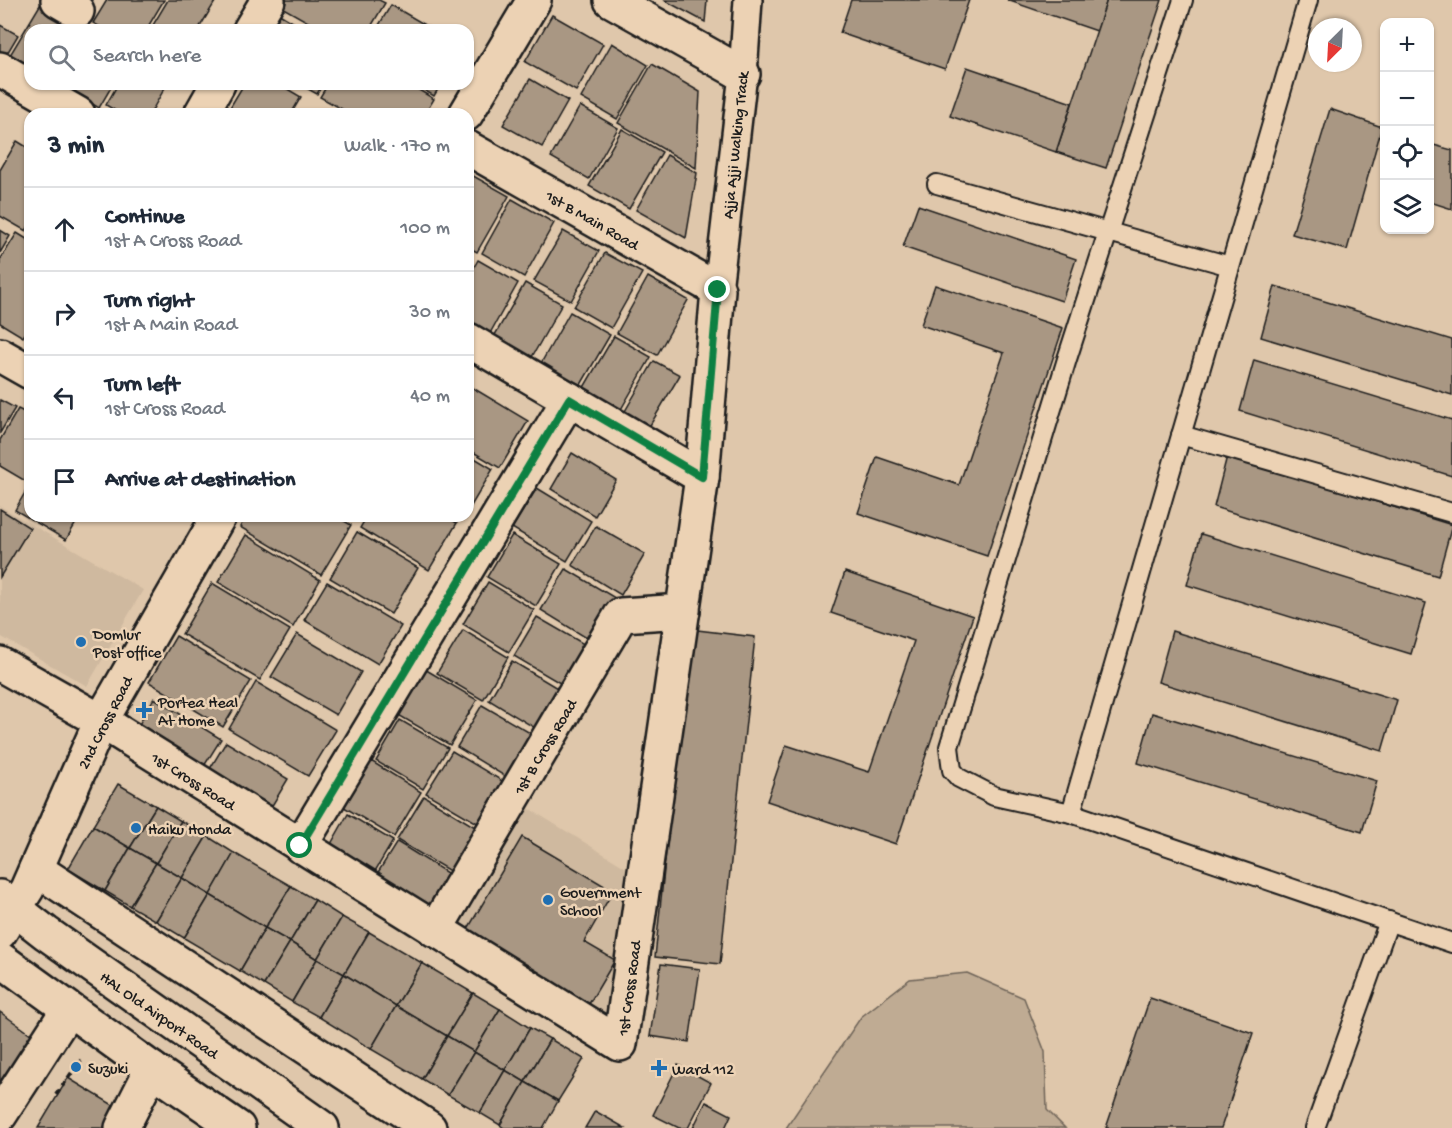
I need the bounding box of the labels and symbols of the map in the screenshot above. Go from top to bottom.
north arrow [1308,18,1362,72]
street label: Ajja Ajji Walking Track [720,69,755,220]
street label: 1st B Main Road [540,187,643,257]
route end [704,276,730,302]
place label: Domlur Post office [92,627,162,664]
marker: Domlur Post office [74,635,88,649]
street label: 2nd Cross Road [76,672,139,773]
place label: Portea Heal At Home [157,695,238,732]
street label: 1st B Cross Road [511,695,584,800]
marker: Portea Heal At Home [135,701,153,719]
street label: 1st Cross Road [146,749,239,817]
marker: Haiku Honda [129,821,143,835]
place label: Haiku Honda [148,822,232,841]
route start [286,832,312,858]
place label: Government School [560,885,642,922]
marker: Government School [541,893,555,907]
street label: 1st Cross Road [615,938,648,1038]
street label: HAL Old Airport Road [95,969,222,1066]
marker: Ward 112 [650,1059,668,1077]
marker: Suzuki [69,1060,83,1074]
place label: Suzuki [88,1061,128,1080]
place label: Ward 112 [672,1062,734,1081]

